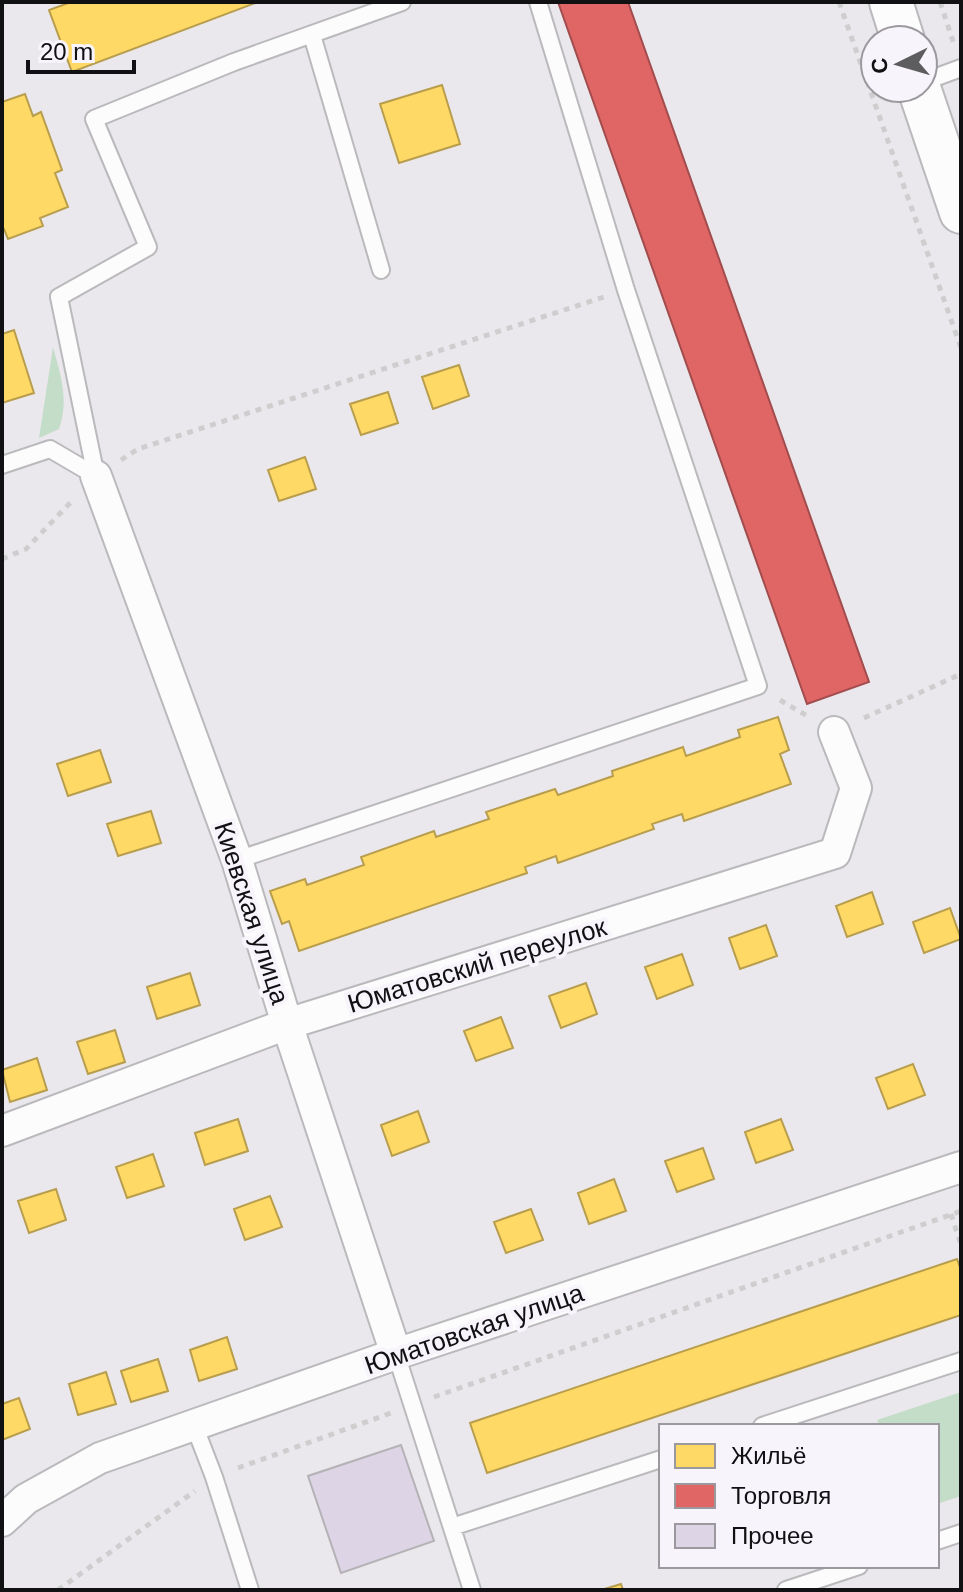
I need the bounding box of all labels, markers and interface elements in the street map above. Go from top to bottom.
scale bar [28,24,134,74]
north arrow [859,24,939,104]
text: 20 m [40,38,93,65]
text: С [866,57,893,75]
street label: Киевская улица [208,818,296,1008]
street label: Юматовский переулок [344,911,611,1019]
street label: Юматовская улица [361,1277,588,1381]
legend [659,1424,939,1568]
text: Жильё [731,1442,806,1469]
text: Торговля [731,1482,831,1509]
text: Прочее [731,1522,814,1549]

